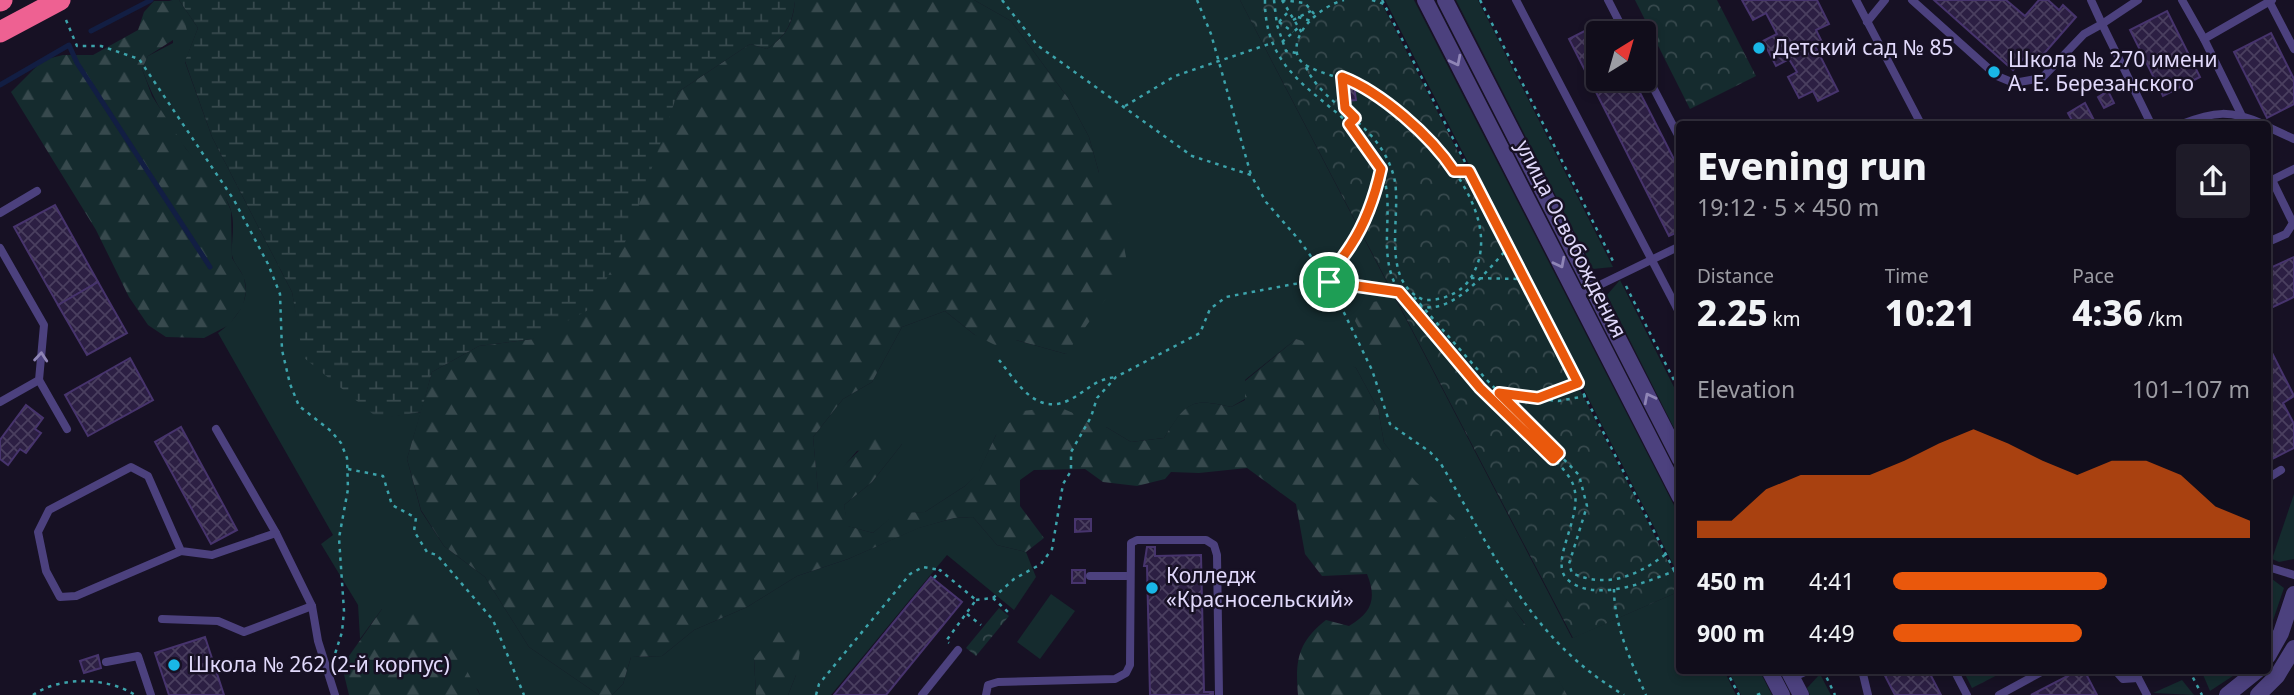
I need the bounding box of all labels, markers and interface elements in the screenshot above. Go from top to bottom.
north arrow [1586,21,1656,91]
map controls [1586,21,1656,91]
place label: Детский сад № 85 [1773,33,1953,61]
marker: Детский сад № 85 [1751,40,1767,56]
place label: Школа № 270 имени А. Е. Березанского [2008,45,2217,97]
one-way arrow [1448,54,1462,66]
marker: Школа № 270 имени А. Е. Березанского [1986,64,2002,80]
street label: улица Освобождения [1510,135,1634,342]
text: Evening run [1697,139,1927,191]
button: share [2176,144,2250,218]
text: 19:12 · 5 × 450 m [1697,191,1879,223]
pin [1299,252,1359,312]
one-way arrow [1551,256,1565,269]
icon: arrive [1310,263,1348,301]
text: Distance [1697,263,1774,289]
text: Time [1885,263,1929,289]
text: Pace [2072,263,2114,289]
text: 2.25 [1697,289,1768,336]
text: 10:21 [1885,289,1976,336]
text: 4:36 [2072,289,2143,336]
text: km [1768,306,1801,332]
text: /km [2143,306,2183,332]
one-way arrow [33,351,48,362]
text: Elevation [1697,373,1795,405]
text: 101–107 m [2132,373,2250,405]
one-way arrow [1643,393,1657,405]
place label: Колледж «Красносельский» [1166,561,1354,613]
text: 450 m [1697,565,1765,597]
text: 4:41 [1809,565,1855,597]
marker: Колледж «Красносельский» [1144,580,1160,596]
text: 900 m [1697,617,1765,649]
text: 4:49 [1809,617,1855,649]
place label: Школа № 262 (2-й корпус) [188,650,450,678]
marker: Школа № 262 (2-й корпус) [166,657,182,673]

